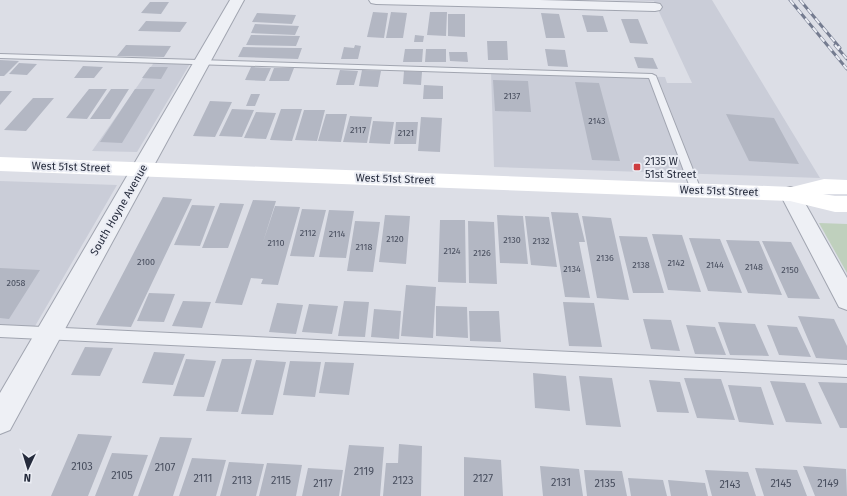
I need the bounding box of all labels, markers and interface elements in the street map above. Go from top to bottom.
house number: 2137 [504,91,520,101]
house number: 2143 [588,116,606,126]
house number: 2117 [350,125,366,135]
house number: 2121 [398,128,414,138]
place label: 2135 W 51st Street [645,155,697,181]
street label: West 51st Street [32,159,111,175]
street label: South Hoyne Avenue [88,162,150,258]
marker: 2135 W 51st Street [632,162,642,172]
street label: West 51st Street [356,171,435,187]
street label: West 51st Street [680,183,759,199]
house number: 2112 [300,228,316,238]
house number: 2114 [329,229,346,239]
house number: 2120 [386,234,404,244]
house number: 2130 [503,235,521,245]
house number: 2132 [533,236,549,246]
house number: 2110 [268,238,284,248]
house number: 2118 [356,242,372,252]
house number: 2124 [443,246,461,256]
house number: 2126 [473,248,491,258]
house number: 2136 [596,253,614,263]
house number: 2100 [137,257,155,267]
house number: 2142 [667,258,685,268]
house number: 2138 [632,260,650,270]
house number: 2144 [706,260,724,270]
house number: 2148 [745,262,763,272]
house number: 2134 [563,264,581,274]
house number: 2150 [781,265,799,275]
house number: 2058 [7,278,26,288]
north arrow [8,448,48,488]
house number: 2103 [71,460,93,473]
house number: 2107 [155,461,175,474]
house number: 2119 [354,465,374,478]
house number: 2105 [111,469,133,482]
text: N [23,471,31,484]
house number: 2111 [193,472,213,485]
house number: 2127 [473,472,493,485]
house number: 2113 [232,474,252,487]
house number: 2115 [271,474,292,487]
house number: 2123 [393,474,413,487]
house number: 2131 [551,476,571,489]
house number: 2117 [313,477,333,490]
house number: 2135 [595,477,616,490]
house number: 2145 [770,477,792,490]
house number: 2149 [817,477,839,490]
house number: 2143 [719,478,741,491]

